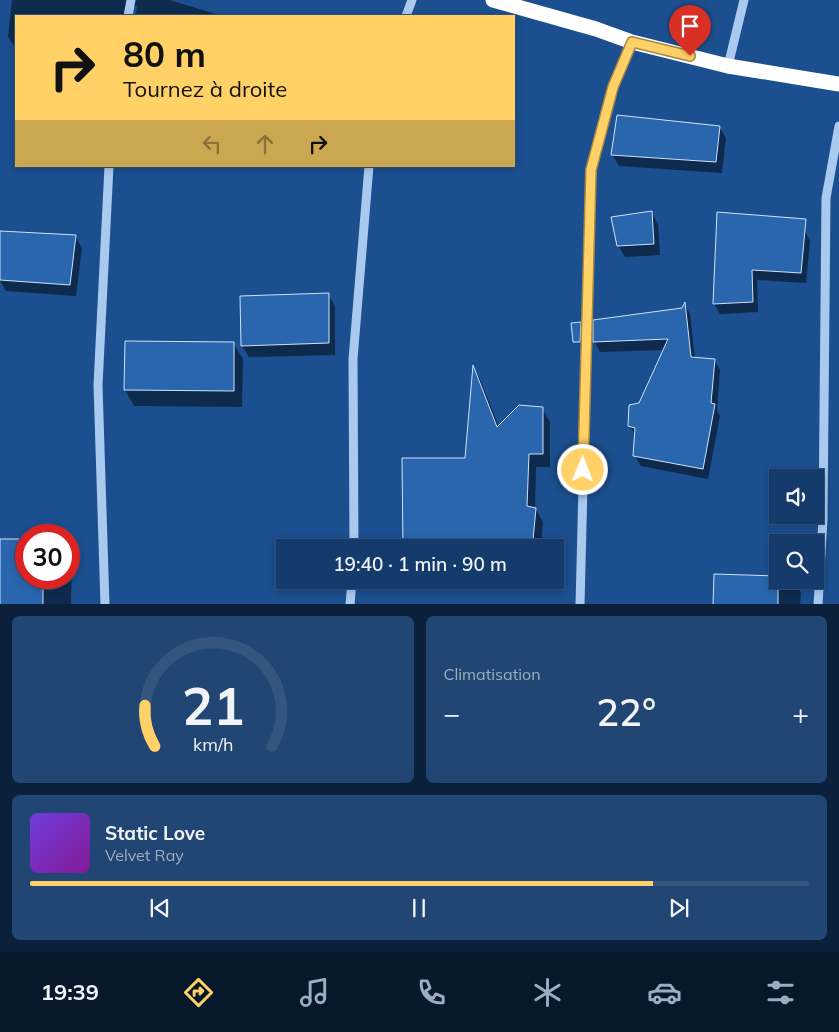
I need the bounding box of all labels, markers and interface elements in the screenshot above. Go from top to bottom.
pin [669,5,711,56]
icon: arrive [676,12,704,40]
text: 80 m [123,32,206,76]
icon: right [40,35,105,100]
text: Tournez à droite [123,75,287,103]
icon: left [198,130,226,158]
icon: ahead [251,130,279,158]
icon: right [304,130,332,158]
position arrow [556,443,608,495]
map controls [769,469,824,589]
button: sound [769,469,824,524]
speed limit sign: 30 [15,524,80,589]
button: search [769,534,824,589]
text: 19:40 · 1 min · 90 m [333,552,507,576]
text: Climatisation [444,664,541,684]
text: 21 [182,673,244,738]
text: 22° [596,688,656,736]
text: − [444,696,460,731]
text: + [792,696,809,731]
text: km/h [193,733,233,755]
text: Static Love [105,821,205,845]
text: Velvet Ray [105,845,184,865]
icon: previous [146,894,174,922]
icon: pause [405,894,433,922]
icon: next [665,894,693,922]
icon: directions [181,975,216,1010]
icon: music [297,975,332,1010]
icon: phone [414,975,449,1010]
icon: climate [530,975,565,1010]
icon: car [647,975,682,1010]
icon: filters [763,975,798,1010]
text: 19:39 [41,978,99,1006]

